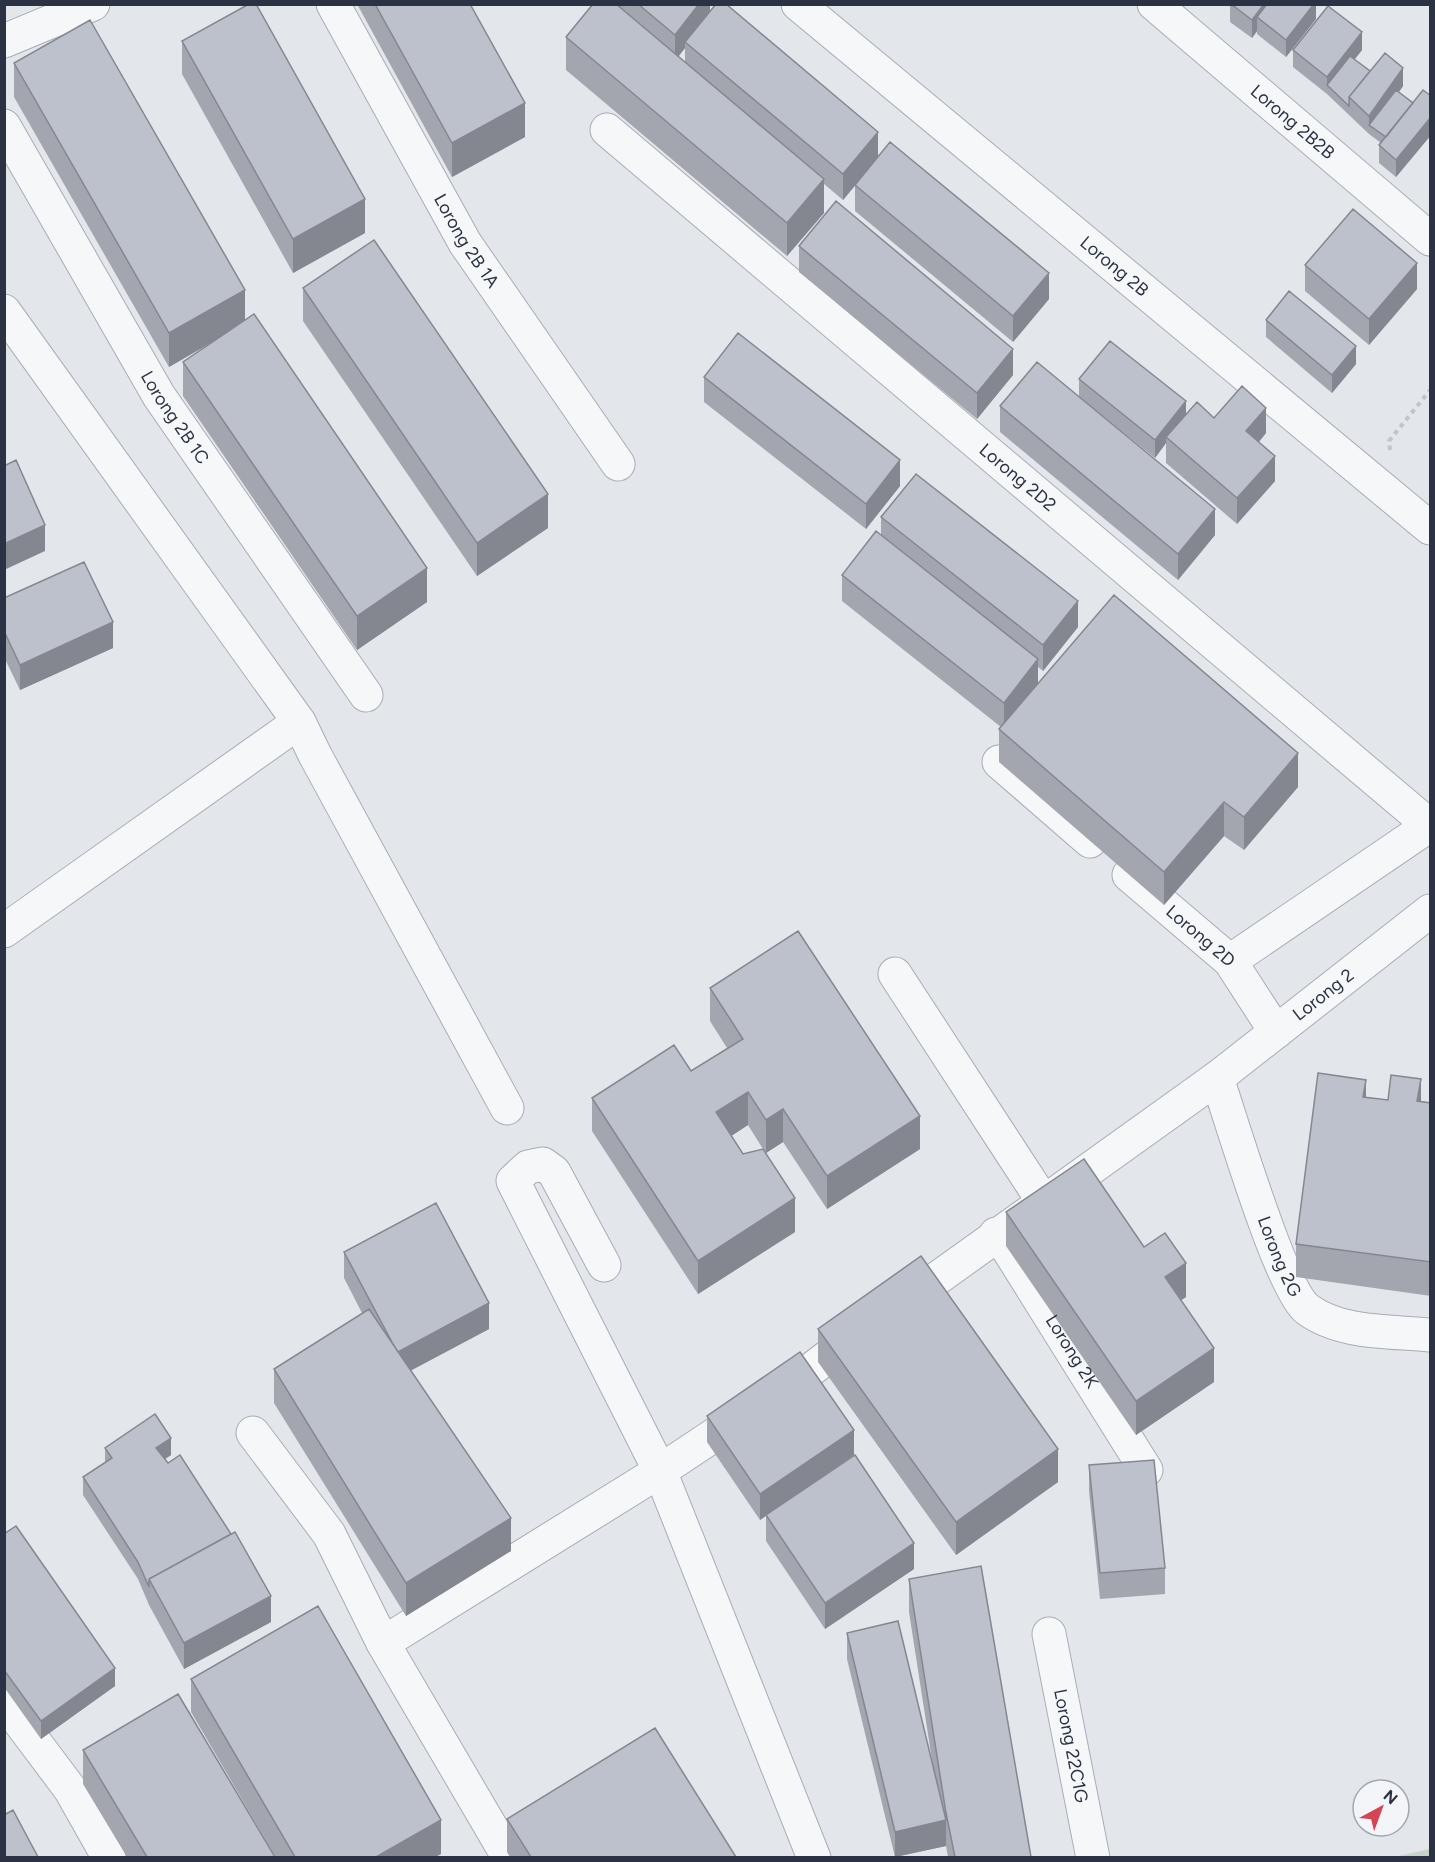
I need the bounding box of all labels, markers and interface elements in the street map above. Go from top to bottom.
street label: Lorong 2B2B [1246,80,1339,164]
street label: Lorong 2B 1A [429,190,504,292]
street label: Lorong 2B [1076,232,1153,301]
street label: Lorong 2B 1C [136,367,214,468]
street label: Lorong 2D2 [975,439,1061,516]
street label: Lorong 2D [1161,900,1240,972]
street label: Lorong 2 [1288,964,1358,1025]
street label: Lorong 2G [1253,1213,1306,1301]
street label: Lorong 2K [1041,1311,1103,1392]
street label: Lorong 22C1G [1049,1687,1093,1805]
north arrow [1351,1778,1411,1838]
text: N [1380,1786,1401,1808]

